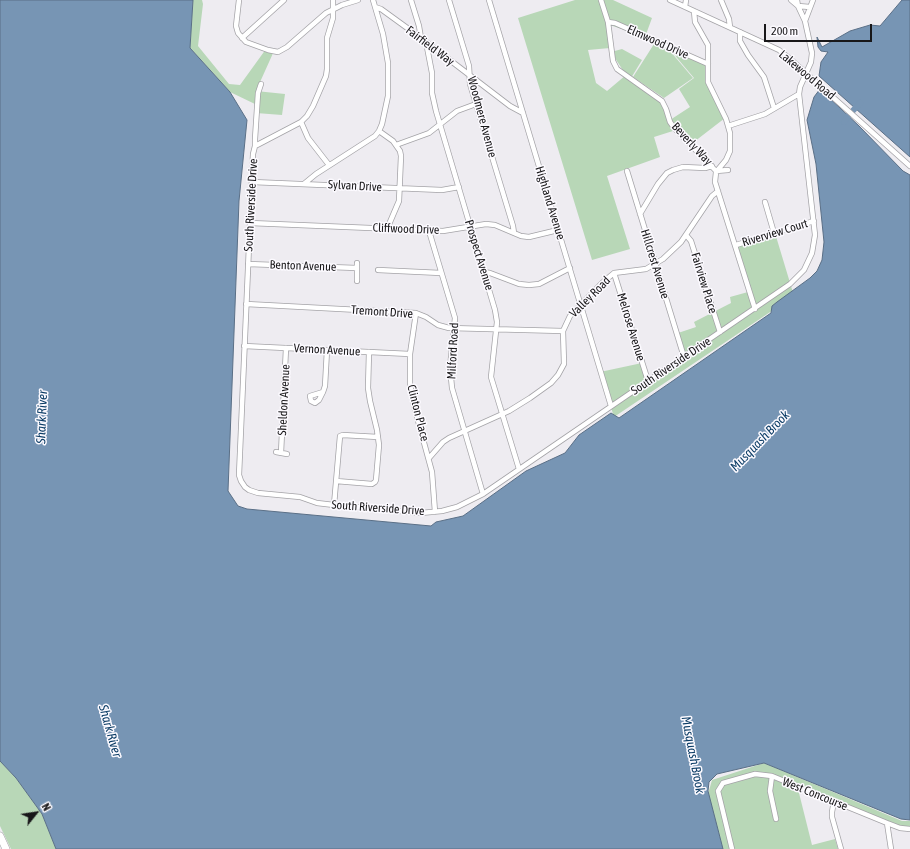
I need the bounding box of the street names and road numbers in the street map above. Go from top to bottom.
street label: Elmwood Drive [625,22,691,62]
street label: Fairfield Way [403,23,457,69]
street label: Lakewood Road [776,47,838,103]
street label: Woodmere Avenue [464,75,500,159]
street label: Beverly Way [669,120,715,168]
street label: South Riverside Drive [241,158,261,252]
street label: Highland Avenue [532,165,568,241]
street label: Sylvan Drive [328,177,382,195]
street label: Riverview Court [740,216,810,250]
street label: Prospect Avenue [461,218,497,292]
street label: Cliffwood Drive [372,221,440,237]
street label: Hillcrest Avenue [638,227,672,301]
street label: Fairview Place [688,251,720,315]
street label: Benton Avenue [269,258,337,274]
street label: Valley Road [566,273,614,321]
street label: Melrose Avenue [614,291,648,363]
street label: Tremont Drive [351,303,413,321]
street label: Milford Road [444,322,462,380]
street label: South Riverside Drive [628,334,714,398]
street label: Vernon Avenue [293,341,361,359]
street label: Sheldon Avenue [275,364,293,436]
street label: Clinton Place [404,383,432,443]
street label: South Riverside Drive [331,498,425,518]
street label: West Concourse [780,774,850,814]

